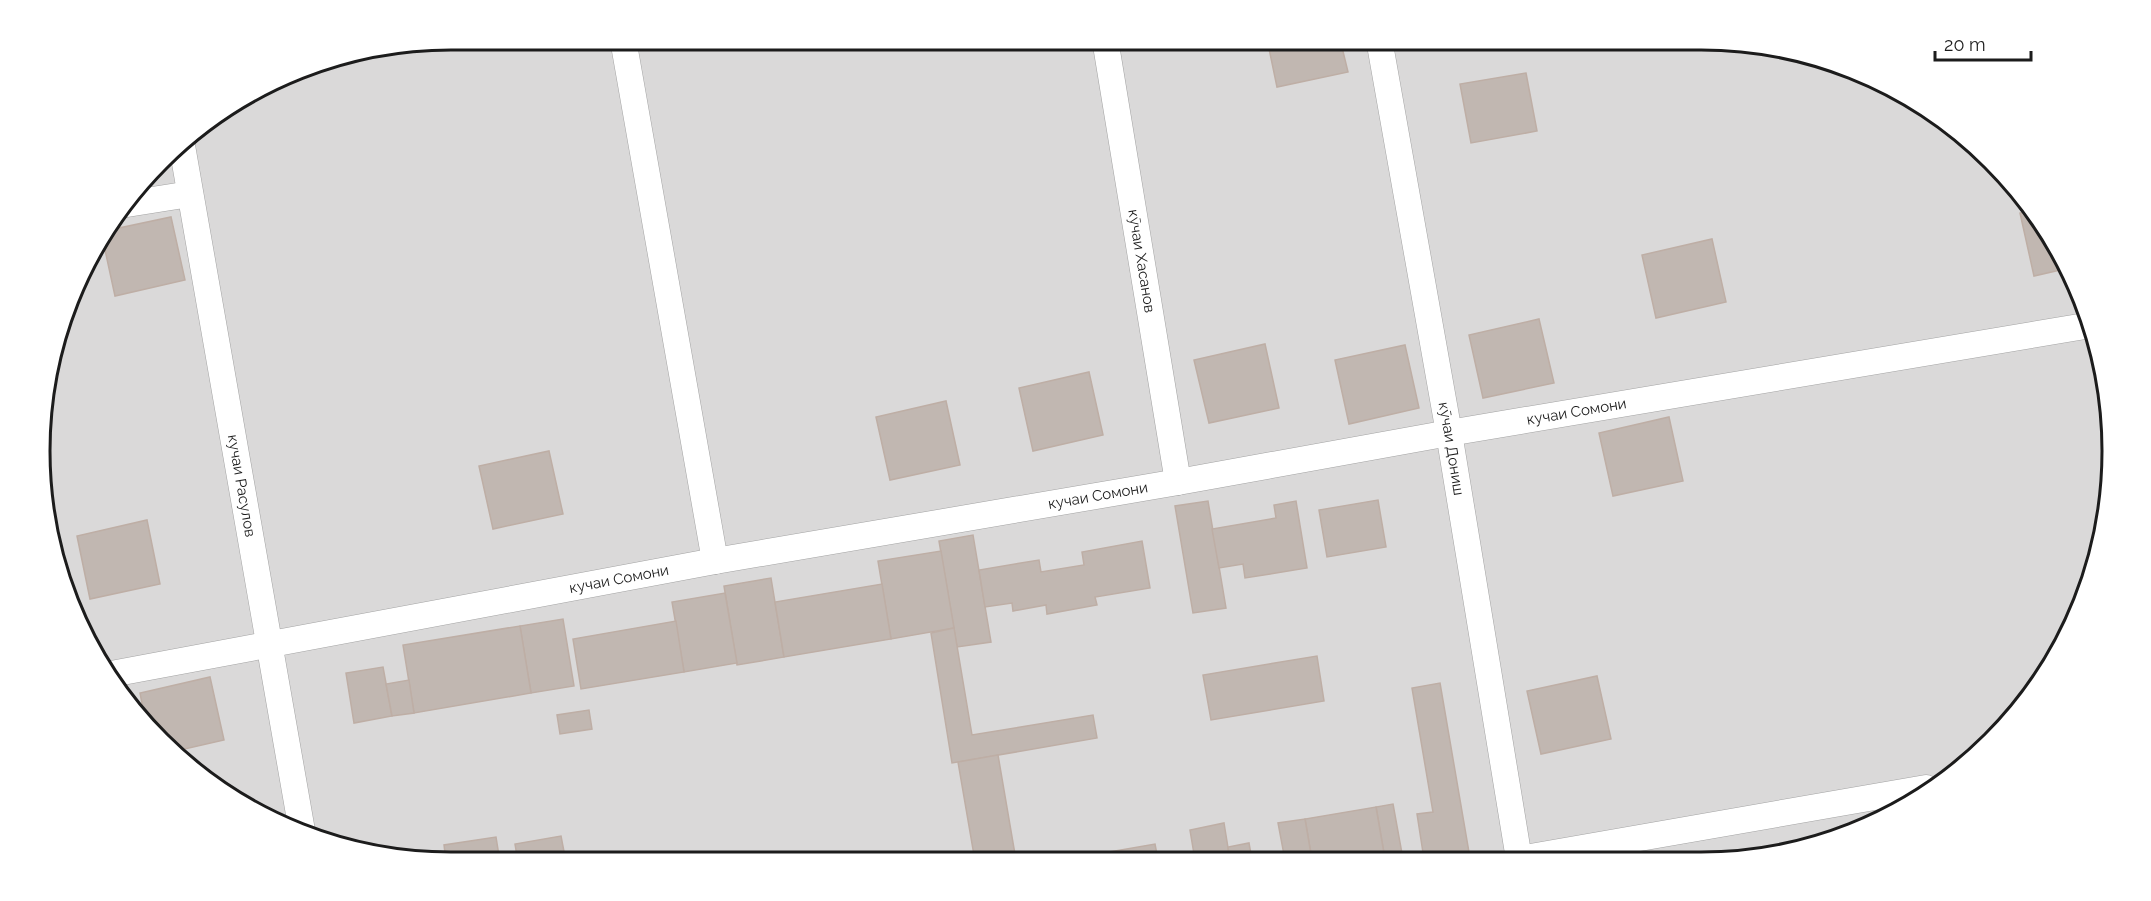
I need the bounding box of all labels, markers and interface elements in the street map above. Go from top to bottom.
scale bar [1935,24,2031,62]
text: 20 m [1944,34,1986,55]
street label: кӯчаи Хасанов [1124,208,1159,314]
street label: кучаи Сомони [1525,394,1628,429]
street label: кӯчаи Дониш [1435,400,1468,497]
street label: кучаи Расулов [224,433,259,538]
street label: кучаи Сомони [1047,478,1149,513]
street label: кучаи Сомони [568,561,670,597]

